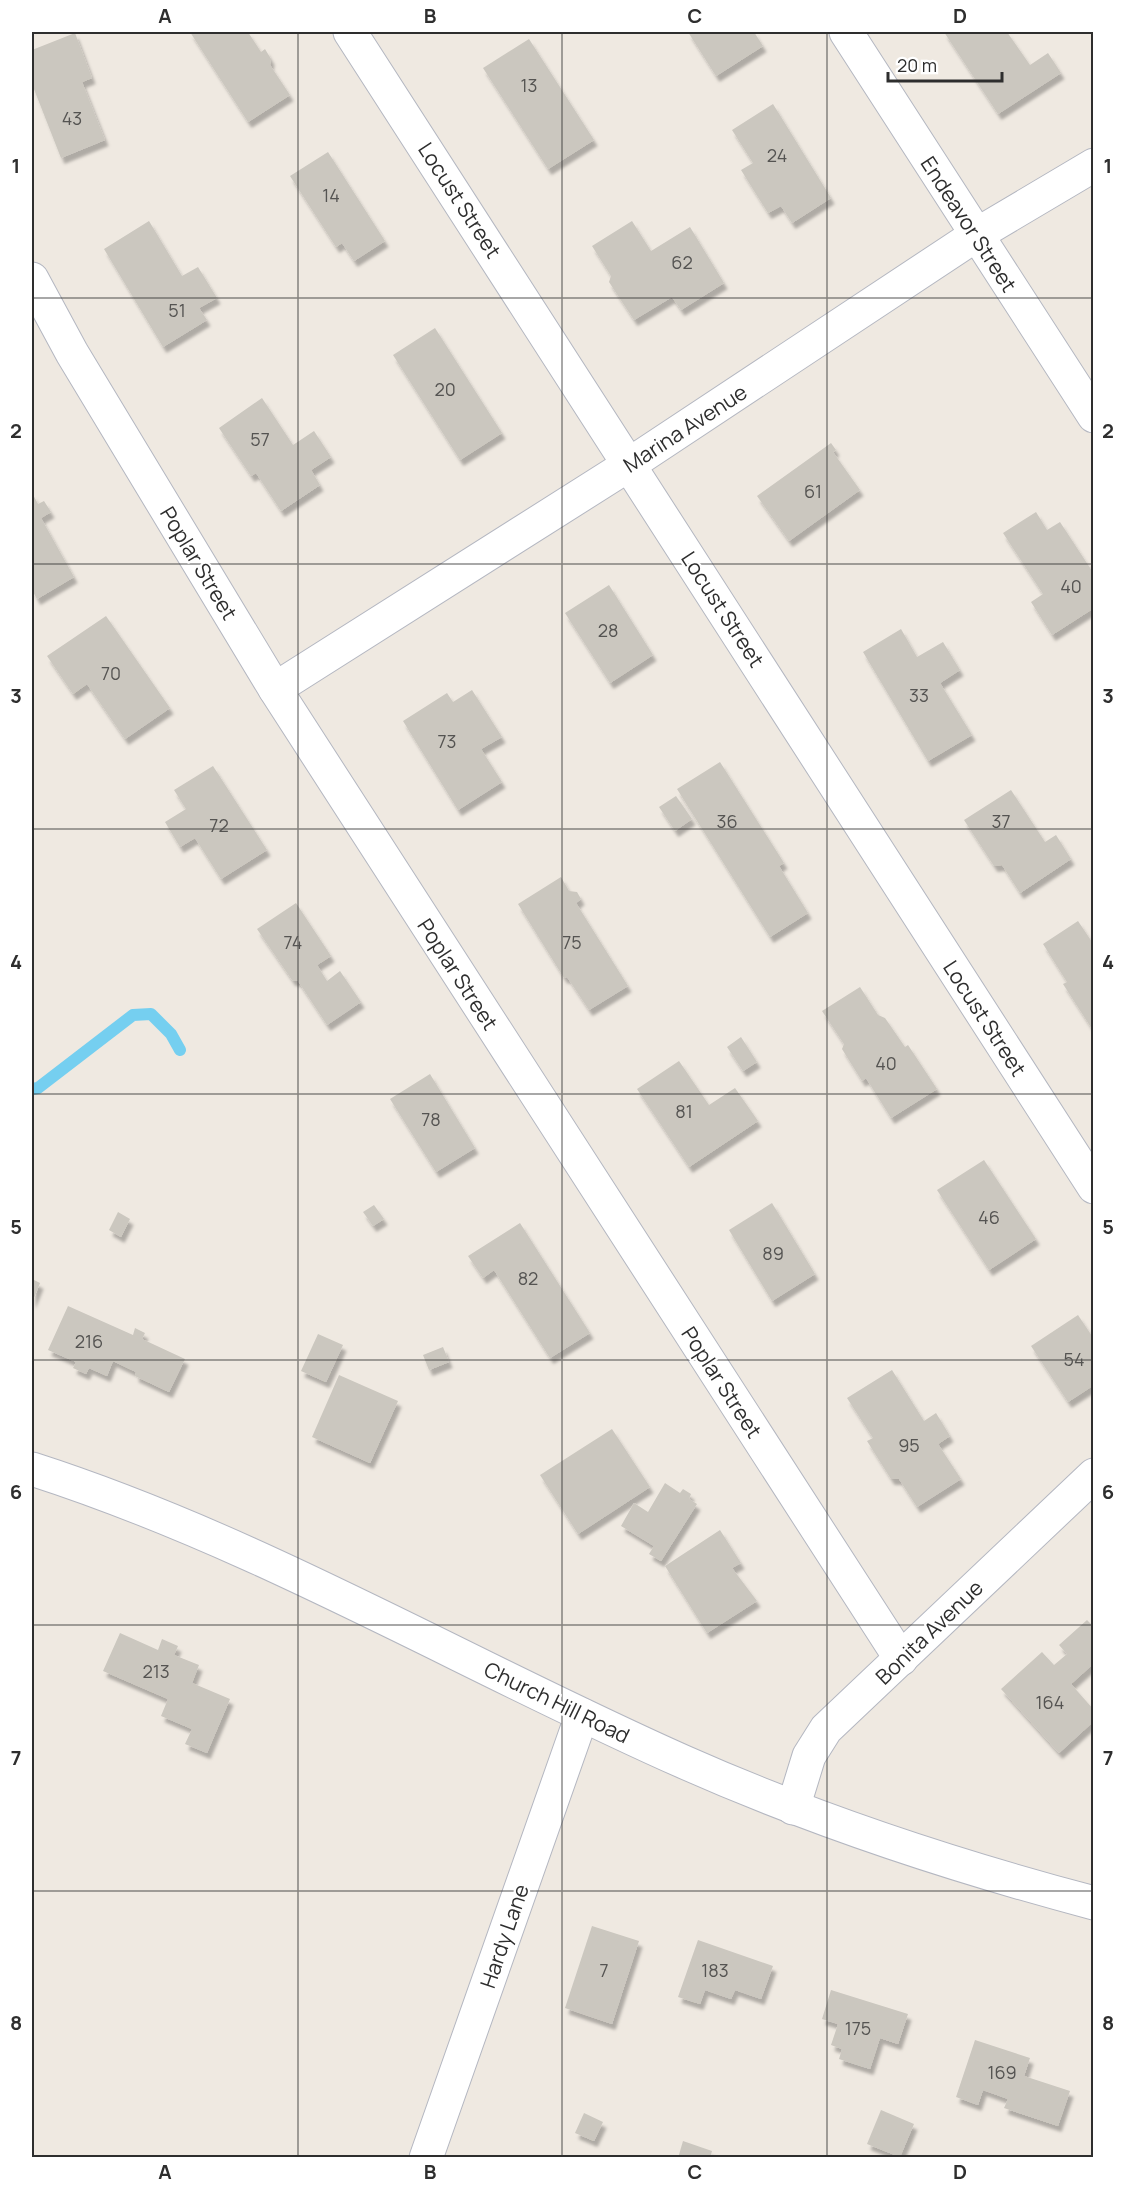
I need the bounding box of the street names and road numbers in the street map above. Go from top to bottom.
street label: Locust Street [412,137,508,263]
street label: Endeavor Street [915,151,1023,297]
street label: Marina Avenue [618,378,752,478]
street label: Poplar Street [154,501,244,625]
street label: Locust Street [675,546,771,672]
street label: Poplar Street [412,913,504,1035]
street label: Locust Street [937,955,1033,1081]
street label: Poplar Street [676,1321,768,1443]
street label: Bonita Avenue [869,1574,989,1690]
street label: Church Hill Road [480,1655,634,1749]
street label: Hardy Lane [473,1880,535,1992]

